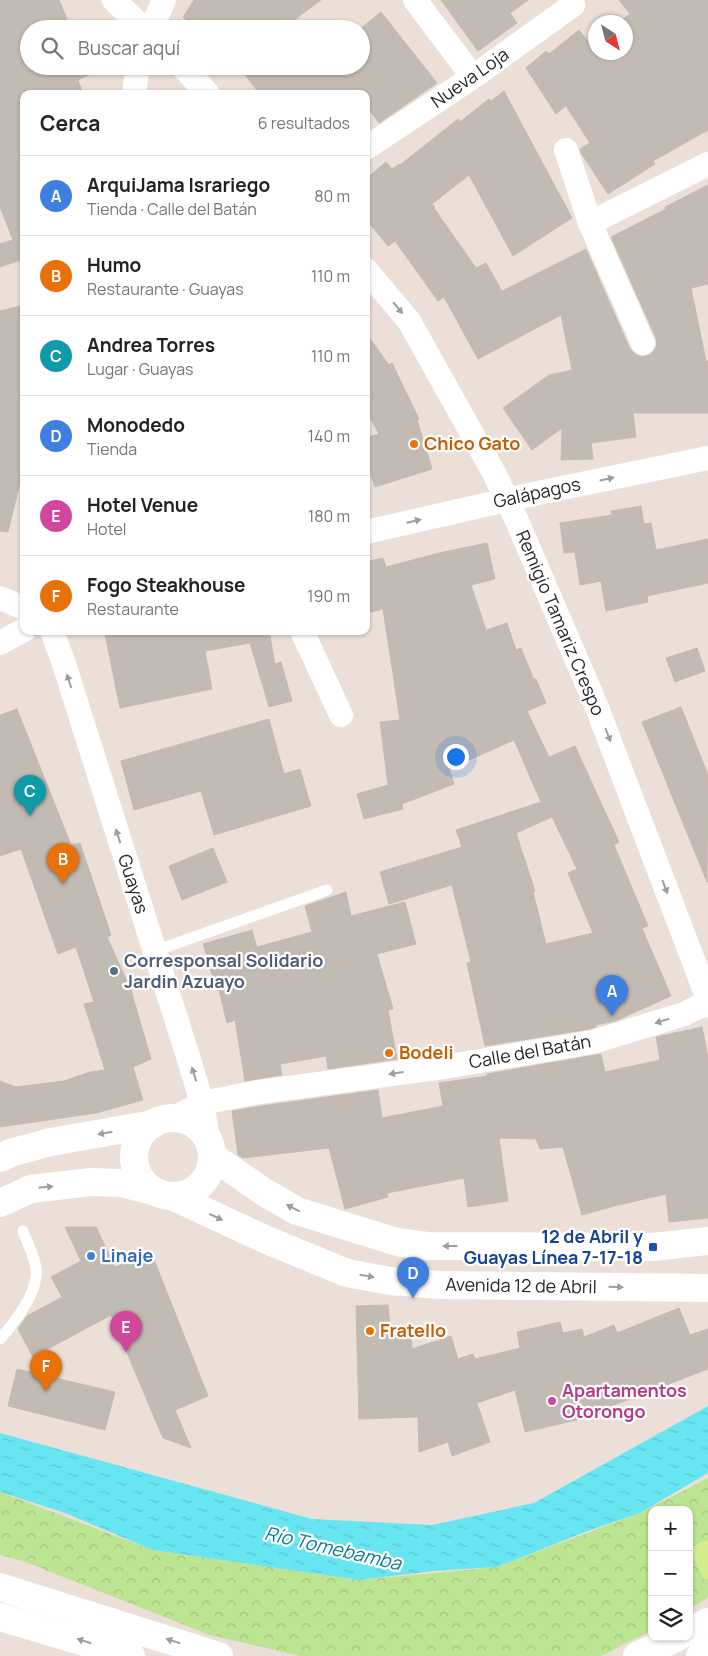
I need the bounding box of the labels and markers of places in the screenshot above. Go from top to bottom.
place label: Chico Gato [424,431,520,455]
marker: Chico Gato [408,438,420,450]
pin: C [14,775,46,816]
pin: B [47,843,79,884]
place label: Corresponsal Solidario Jardin Azuayo [124,948,323,993]
marker: Corresponsal Solidario Jardin Azuayo [108,965,120,977]
pin: A [596,975,628,1016]
place label: Bodeli [399,1040,454,1064]
marker: Bodeli [383,1047,395,1059]
place label: 12 de Abril y Guayas Línea 7-17-18 [464,1224,643,1269]
marker: 12 de Abril y Guayas Línea 7-17-18 [647,1241,659,1253]
place label: Linaje [101,1243,153,1267]
marker: Linaje [85,1250,97,1262]
pin: D [397,1257,429,1298]
pin: E [110,1311,142,1352]
place label: Fratello [380,1318,446,1342]
marker: Fratello [364,1325,376,1337]
pin: F [30,1350,62,1391]
place label: Apartamentos Otorongo [562,1378,687,1423]
marker: Apartamentos Otorongo [546,1395,558,1407]

